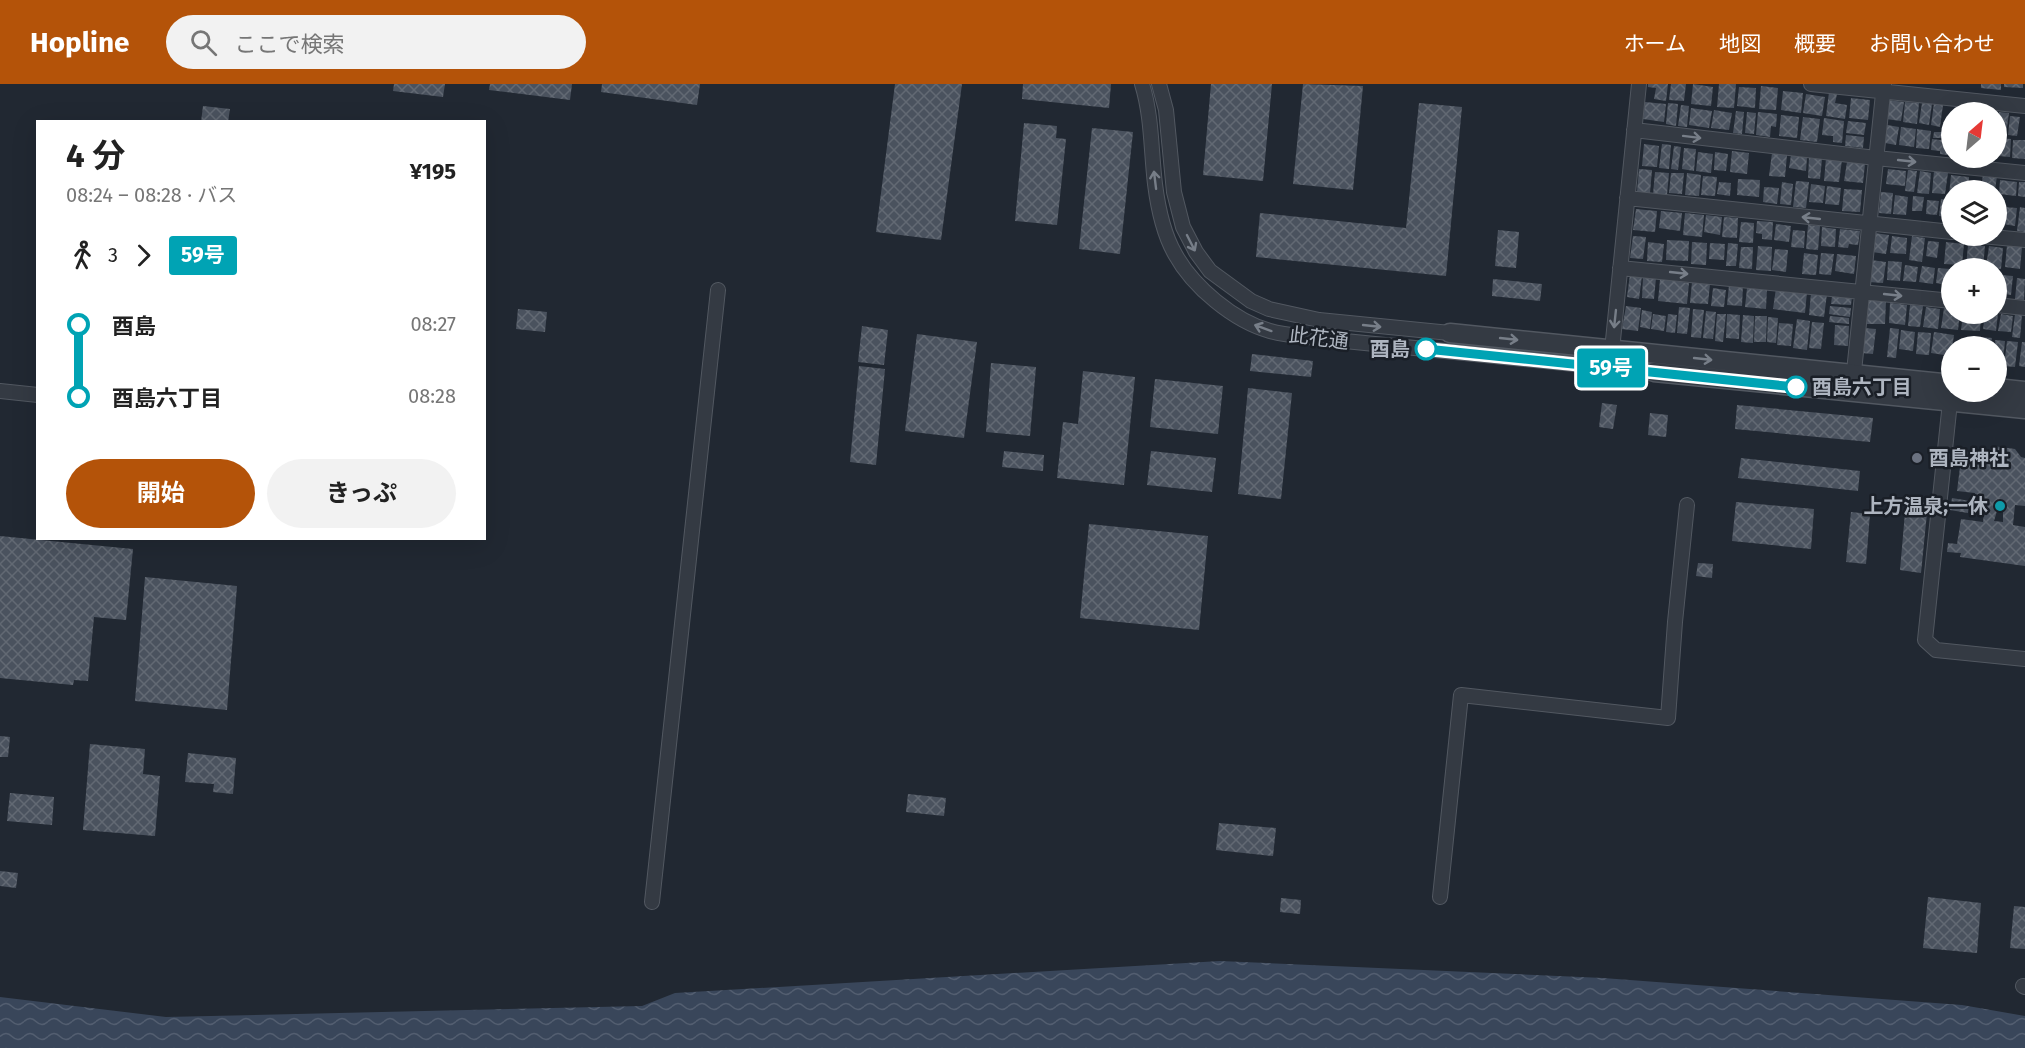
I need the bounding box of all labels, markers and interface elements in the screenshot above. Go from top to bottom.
search box [166,15,586,69]
text: Hopline [30,26,130,59]
icon: search [187,26,220,59]
text: ここで検索 [235,31,345,58]
text: ホーム [1624,31,1686,57]
text: 地図 [1719,31,1761,57]
text: 概要 [1794,31,1836,57]
text: お問い合わせ [1869,31,1995,57]
north arrow [1941,102,2007,168]
map controls [1941,102,2007,402]
one-way arrow [1682,132,1702,143]
text: 4 分 [66,136,125,176]
one-way arrow [1897,156,1916,167]
text: ¥195 [410,158,456,185]
one-way arrow [1149,170,1160,190]
button: layers [1941,180,2007,246]
text: 08:24 – 08:28 · バス [66,183,237,207]
one-way arrow [1802,212,1822,223]
one-way arrow [1185,234,1197,251]
icon: walk [66,239,99,272]
icon: forward [127,239,160,272]
text: 59号 [181,242,225,268]
text: 3 [108,243,118,267]
button: + [1941,258,2007,324]
one-way arrow [1668,268,1688,279]
one-way arrow [1883,290,1903,301]
one-way arrow [1609,309,1620,329]
text: 08:27 [410,312,456,336]
text: 酉島 [112,313,156,340]
one-way arrow [1362,321,1382,332]
one-way arrow [1254,322,1272,333]
street label: 此花通 [1288,322,1350,354]
one-way arrow [1498,334,1518,345]
button: − [1941,336,2007,402]
place label: 酉島 [1370,337,1410,361]
marker: 酉島 [1415,338,1437,360]
line badge: 59号 [1576,348,1646,388]
one-way arrow [1692,354,1712,365]
text: 59号 [1589,355,1633,381]
place label: 酉島六丁目 [1812,375,1912,399]
marker: 酉島六丁目 [1785,376,1807,398]
text: 08:28 [408,384,456,408]
text: 酉島六丁目 [112,385,222,412]
place label: 酉島神社 [1929,446,2009,470]
marker: 酉島神社 [1910,451,1924,465]
button: 開始 [66,459,255,528]
button: きっぷ [267,459,456,528]
place label: 上方温泉;一休 [1863,494,1988,518]
marker: 上方温泉;一休 [1993,499,2007,513]

